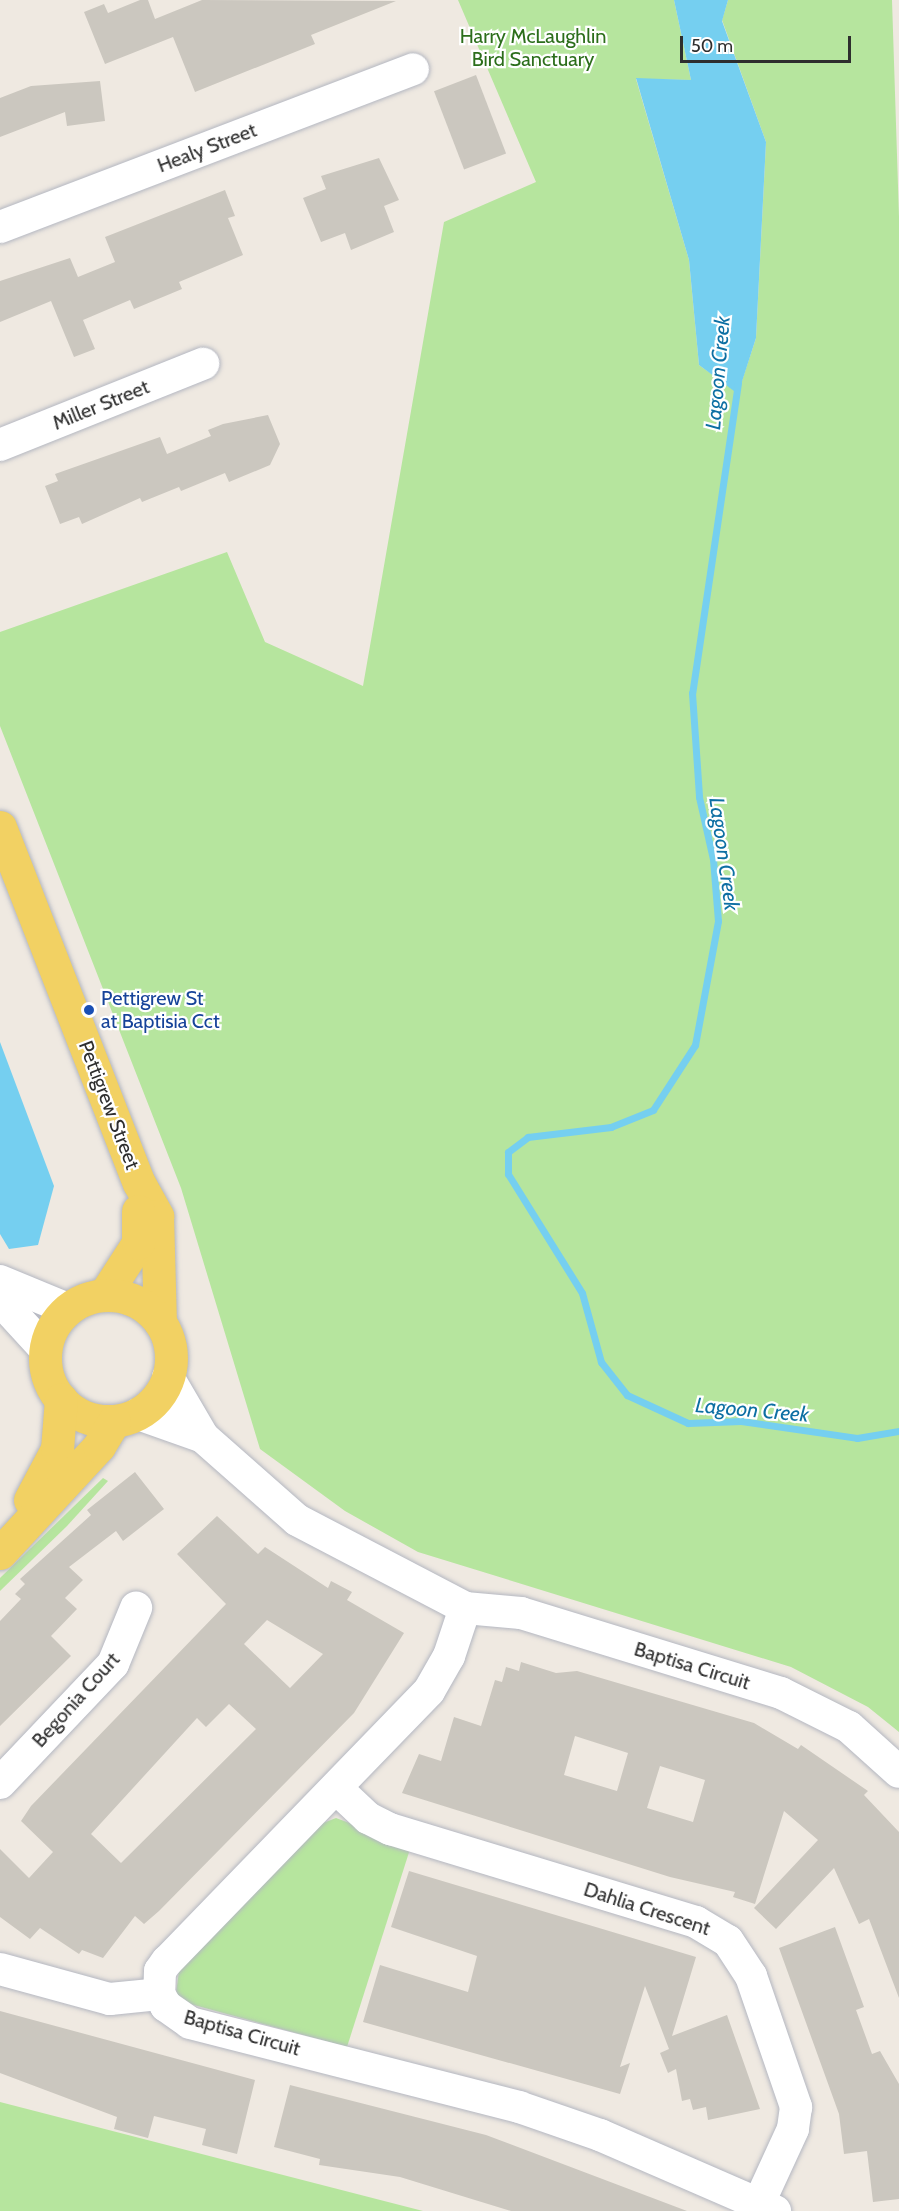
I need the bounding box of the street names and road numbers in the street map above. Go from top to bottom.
street label: Healy Street [154,118,260,178]
street label: Miller Street [49,375,153,435]
street label: Pettigrew Street [73,1037,145,1173]
street label: Baptisa Circuit [631,1637,753,1695]
street label: Begonia Court [27,1648,125,1752]
street label: Dahlia Crescent [581,1877,713,1941]
street label: Baptisa Circuit [181,2005,303,2061]

